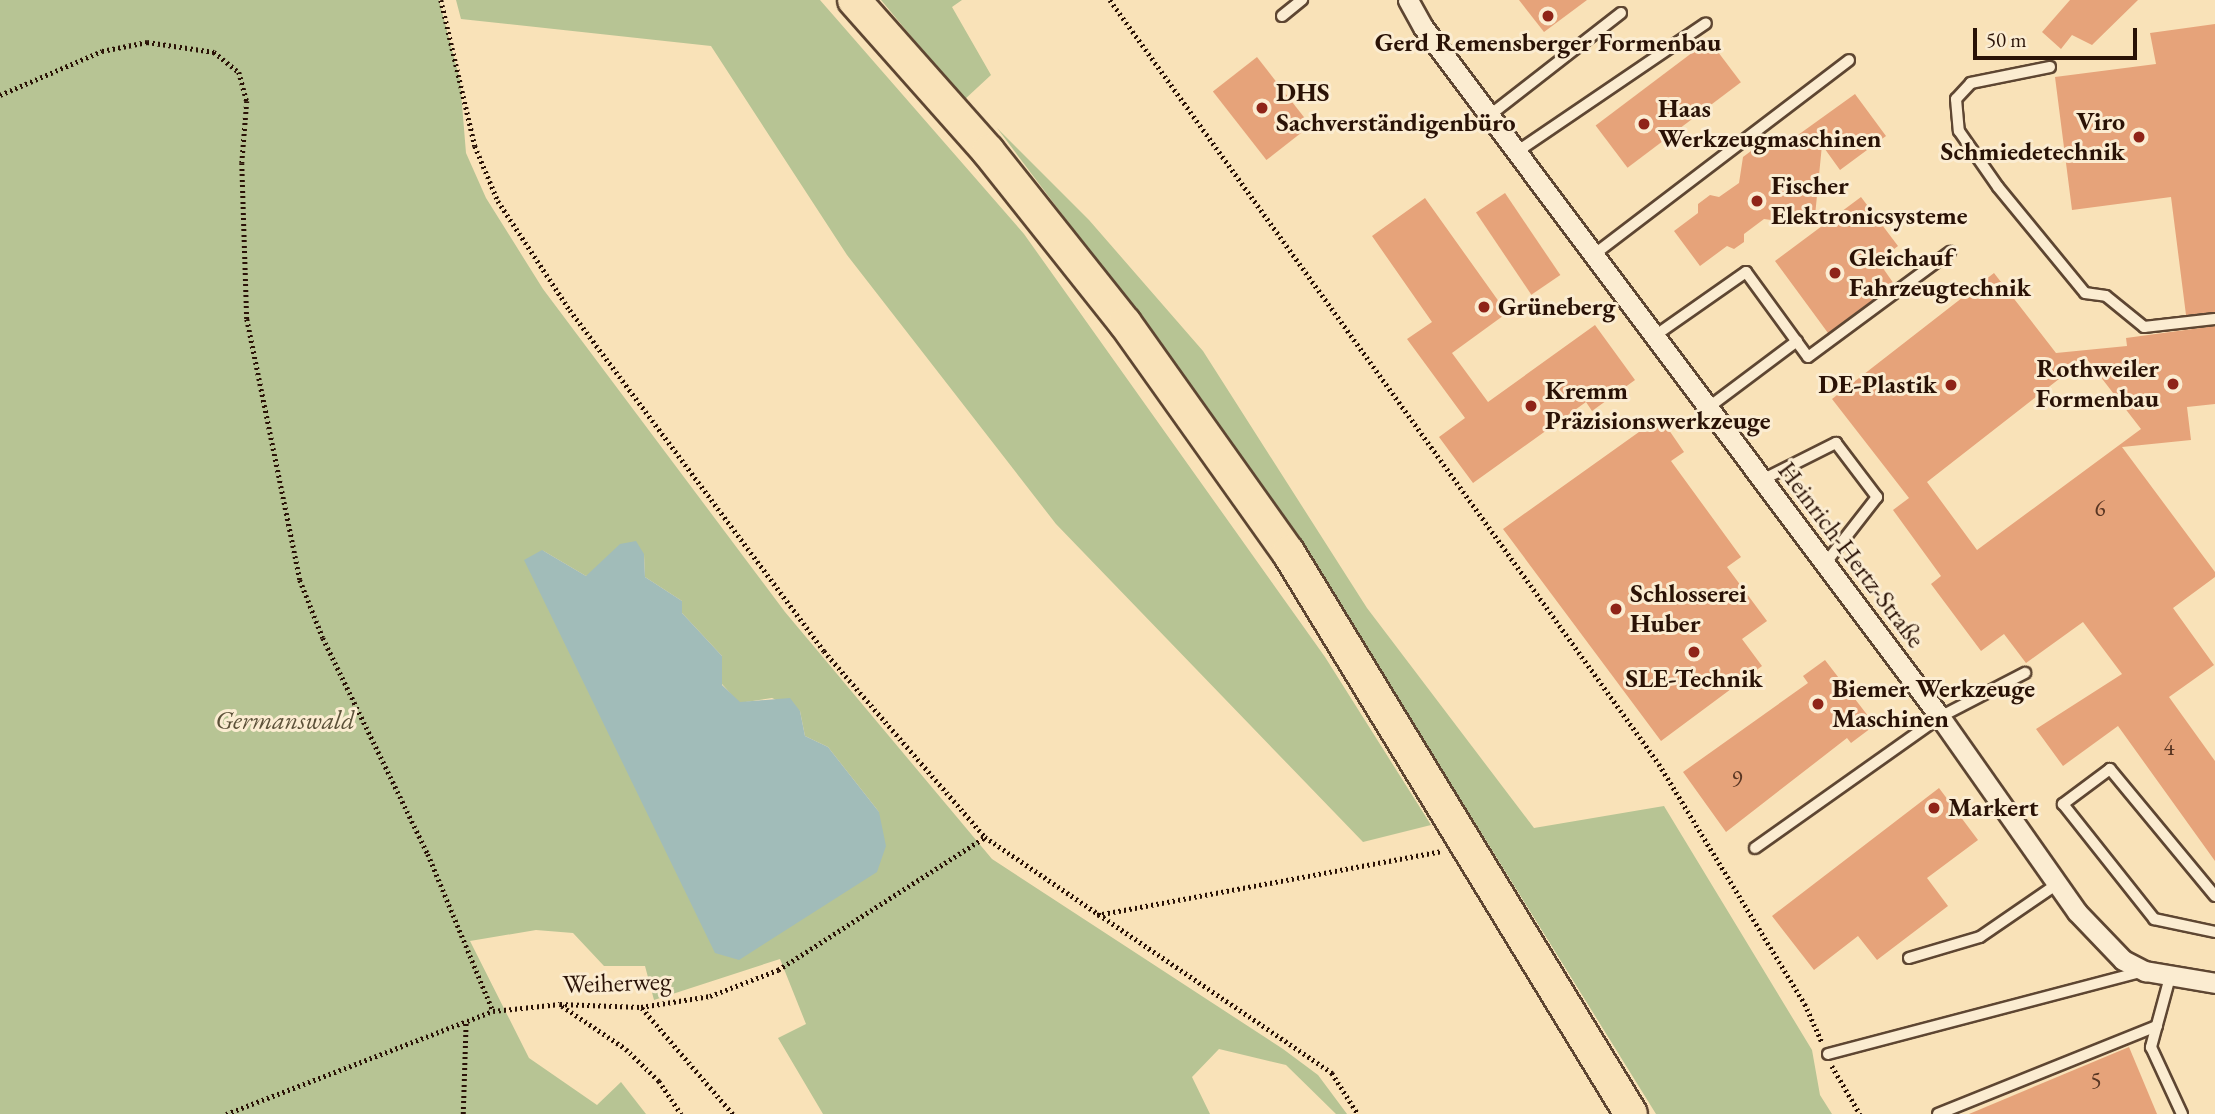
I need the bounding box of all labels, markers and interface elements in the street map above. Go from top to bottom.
marker: Gerd Remensberger Formenbau [1540,8,1556,24]
scale bar [1977,14,2142,58]
text: 50 m [1986,26,2027,53]
place label: Gerd Remensberger Formenbau [1375,27,1721,59]
place label: DHS Sachverständigenbüro [1276,77,1516,138]
place label: Haas Werkzeugmaschinen [1658,93,1882,154]
marker: DHS Sachverständigenbüro [1254,100,1270,116]
place label: Viro Schmiedetechnik [1940,106,2125,168]
marker: Haas Werkzeugmaschinen [1636,116,1652,132]
marker: Viro Schmiedetechnik [2131,129,2147,145]
place label: Fischer Elektronicsysteme [1771,170,1968,232]
marker: Fischer Elektronicsysteme [1749,193,1765,209]
place label: Gleichauf Fahrzeugtechnik [1849,242,2031,304]
marker: Gleichauf Fahrzeugtechnik [1827,265,1843,281]
place label: Grüneberg [1498,291,1615,323]
marker: Grüneberg [1476,299,1492,315]
place label: Rothweiler Formenbau [2036,353,2159,414]
place label: DE-Plastik [1818,369,1937,401]
place label: Kremm Präzisionswerkzeuge [1545,375,1771,436]
marker: Rothweiler Formenbau [2165,376,2181,392]
marker: DE-Plastik [1943,377,1959,393]
marker: Kremm Präzisionswerkzeuge [1523,398,1539,414]
street label: Heinrich-Hertz-Straße [1771,456,1931,654]
house number: 6 [2094,494,2106,522]
place label: Schlosserei Huber [1630,578,1747,640]
marker: Schlosserei Huber [1608,601,1624,617]
marker: SLE-Technik [1686,644,1702,660]
place label: SLE-Technik [1625,663,1763,695]
place label: Biemer Werkzeuge Maschinen [1832,673,2035,734]
marker: Biemer Werkzeuge Maschinen [1810,696,1826,712]
park label: Germanswald [215,705,355,737]
house number: 4 [2163,733,2175,761]
house number: 9 [1731,765,1743,793]
place label: Markert [1948,792,2038,824]
marker: Markert [1926,800,1942,816]
street label: Weiherweg [562,966,672,1000]
house number: 5 [2090,1066,2102,1094]

